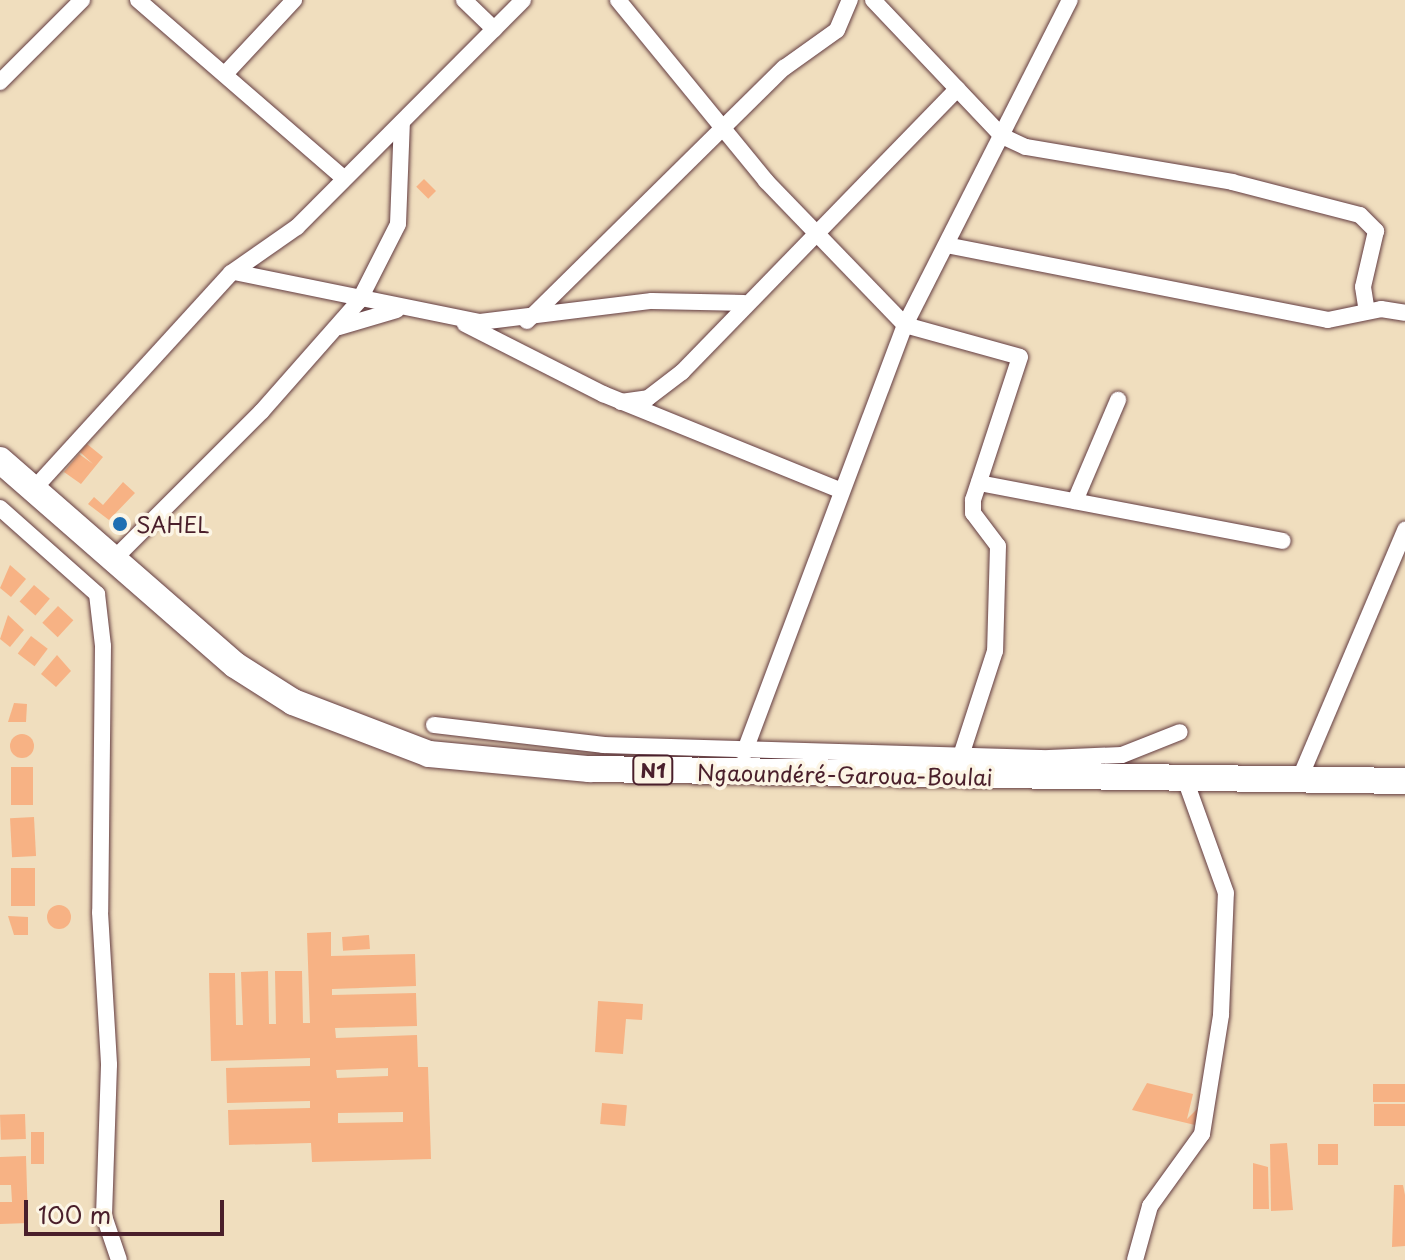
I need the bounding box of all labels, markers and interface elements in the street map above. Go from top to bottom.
place label: SAHEL [136,511,210,537]
marker: SAHEL [111,515,129,533]
road number: N1 [631,754,675,786]
street label: Ngaoundéré-Garoua-Boulai [697,758,993,790]
scale bar [28,1184,228,1234]
text: 100 m [38,1196,111,1232]

